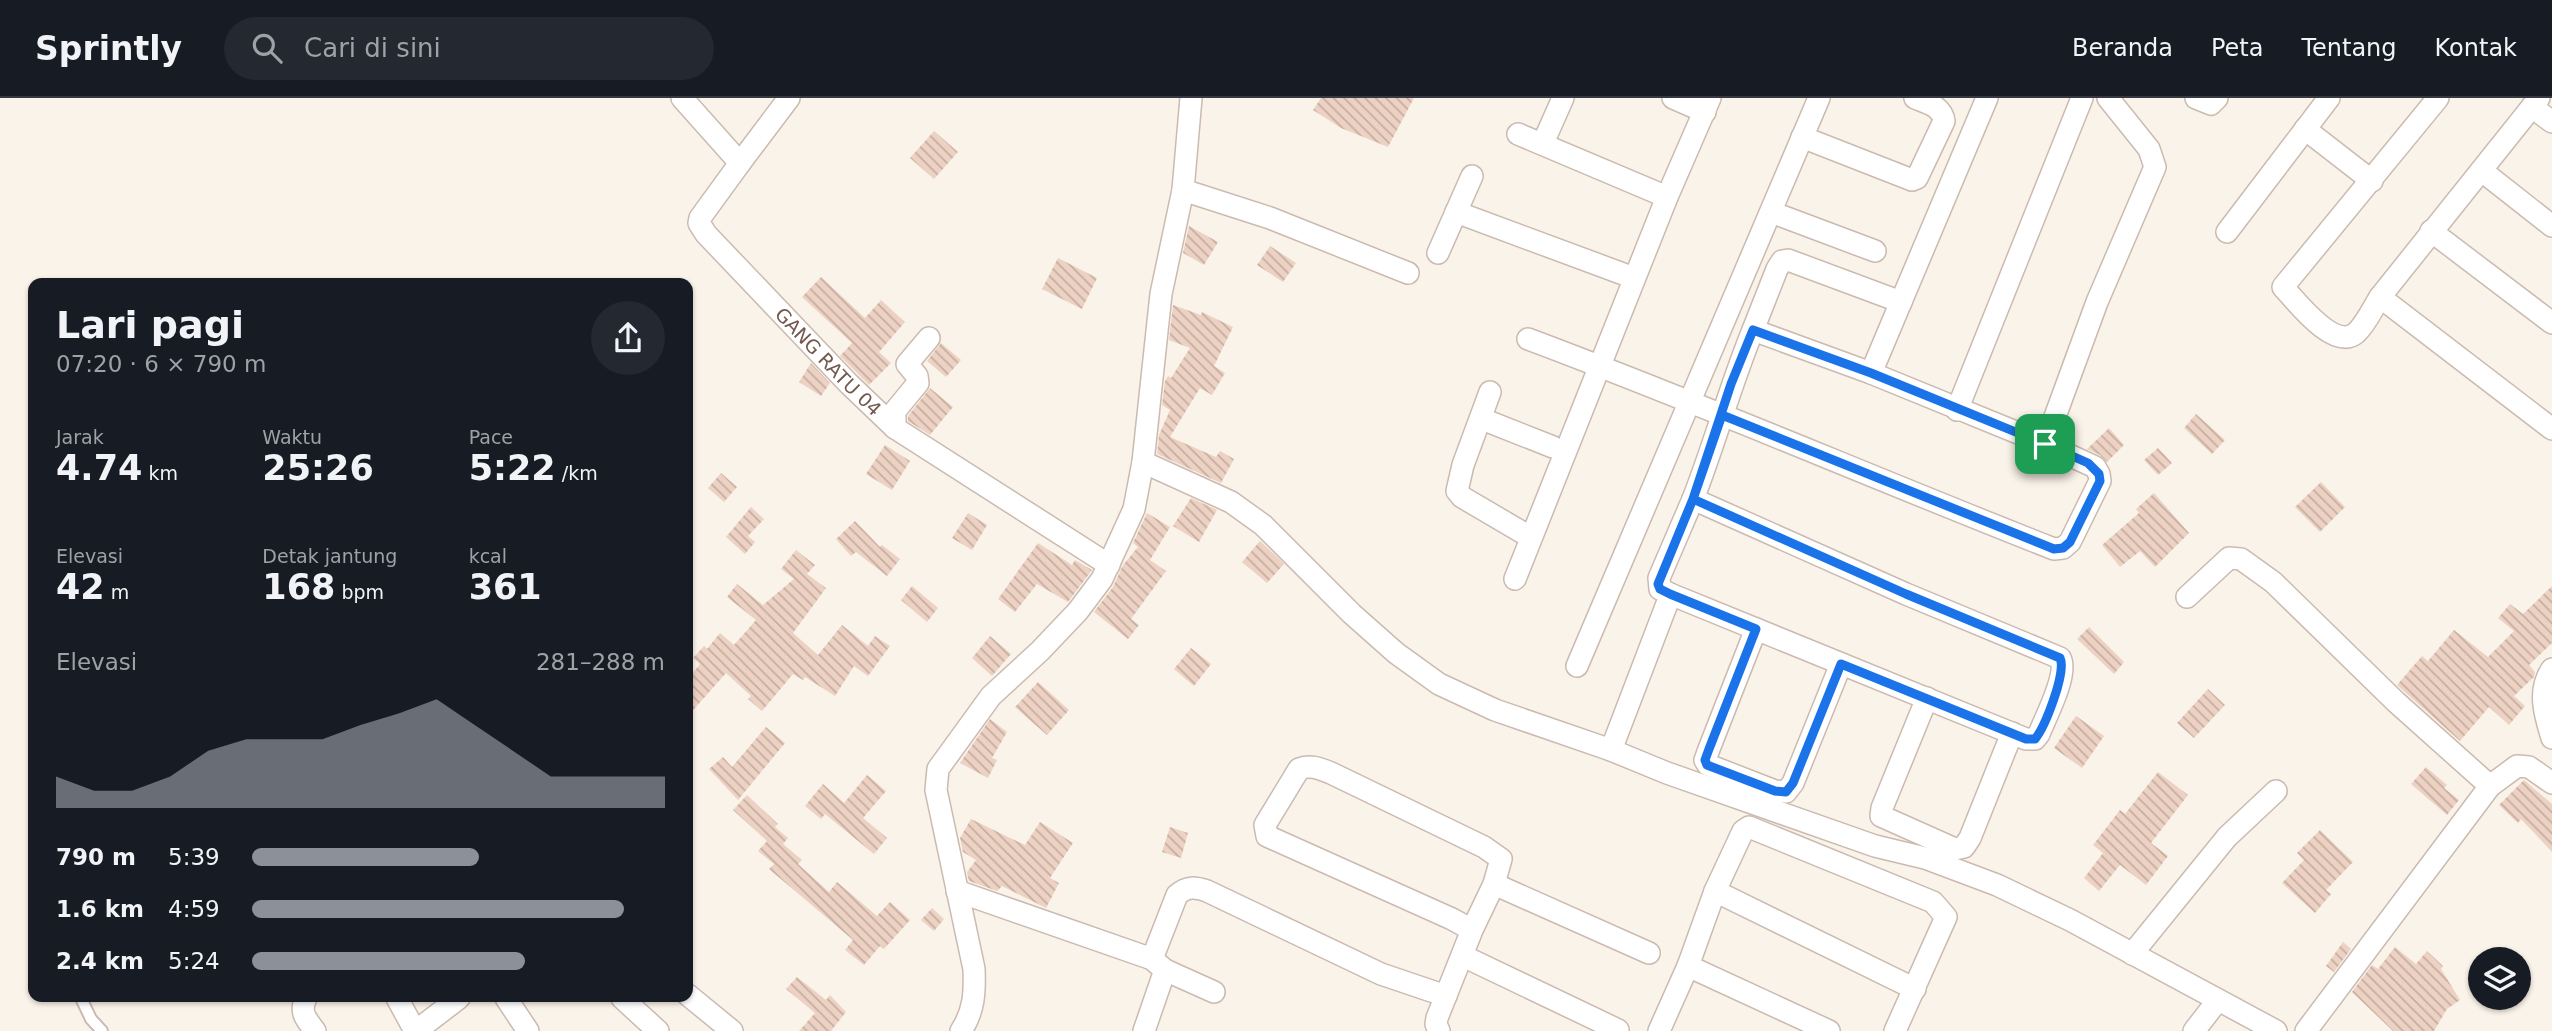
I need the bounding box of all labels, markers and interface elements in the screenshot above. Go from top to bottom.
search box [224,17,714,80]
text: Sprintly [35,29,182,68]
icon: search [248,29,286,67]
text: Cari di sini [304,33,441,63]
text: Beranda [2072,34,2173,62]
text: Peta [2211,34,2263,62]
text: Tentang [2301,34,2397,62]
text: Kontak [2435,34,2517,62]
button: share [591,301,665,375]
text: Lari pagi [56,303,244,347]
street label: GANG RATU 04 [771,303,886,420]
text: 07:20 · 6 × 790 m [56,351,266,377]
pin [2015,414,2075,474]
icon: arrive [2026,425,2064,463]
text: Jarak [56,426,104,448]
text: Waktu [262,426,322,448]
text: Pace [469,426,513,448]
text: 4.74 [56,448,142,488]
text: 25:26 [262,448,374,488]
text: 5:22 [469,448,556,488]
text: km [142,462,178,484]
text: /km [556,462,598,484]
text: Elevasi [56,545,123,567]
text: Detak jantung [262,545,397,567]
text: kcal [469,545,507,567]
text: 42 [56,567,105,607]
text: 168 [262,567,335,607]
text: 361 [469,567,542,607]
text: m [105,581,129,603]
text: bpm [335,581,384,603]
text: Elevasi [56,649,137,675]
text: 281–288 m [536,649,665,675]
text: 790 m [56,844,136,870]
text: 5:39 [168,844,220,870]
text: 1.6 km [56,896,144,922]
text: 4:59 [168,896,220,922]
map controls [2468,947,2531,1010]
button: layers [2468,947,2531,1010]
text: 2.4 km [56,948,144,974]
text: 5:24 [168,948,220,974]

